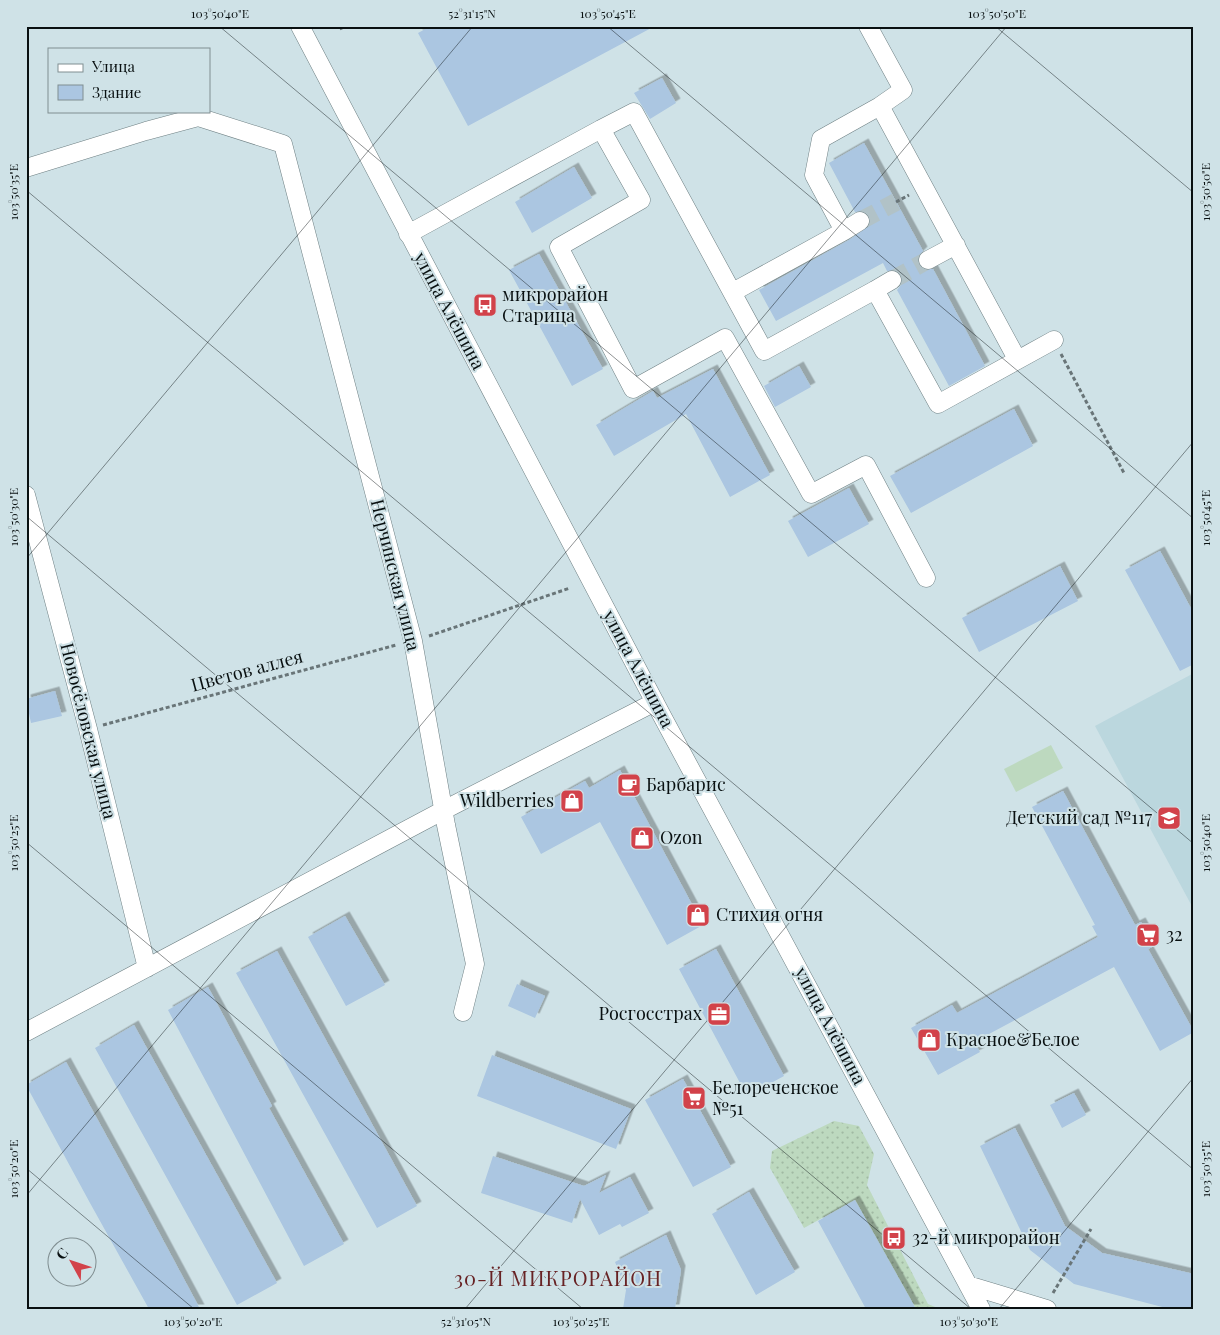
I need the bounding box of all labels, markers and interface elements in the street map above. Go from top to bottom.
text: 103°50'40"E [191,5,249,21]
text: 52°31'15"N [448,5,496,21]
text: 103°50'45"E [580,5,636,21]
text: 103°50'50"E [968,5,1026,21]
legend [48,48,210,112]
text: Улица [91,56,135,76]
text: Здание [92,82,141,102]
text: 103°50'50"E [1197,163,1213,221]
text: 103°50'35"E [5,164,21,220]
street label: улица Алёшина [408,247,491,374]
place label: микрорайон Старица [502,282,608,327]
bus stop icon: микрорайон Старица [472,292,498,318]
text: 103°50'30"E [5,488,21,546]
text: 103°50'45"E [1197,490,1213,546]
street label: Нерчинская улица [366,496,426,653]
street label: улица Алёшина [597,605,680,732]
street label: Новосёловская улица [55,640,122,821]
street label: Цветов аллея [188,643,306,696]
cafe icon: Барбарис [616,772,642,798]
place label: Барбарис [646,772,726,796]
place label: Wildberries [459,788,554,812]
shop icon: Wildberries [559,788,585,814]
place label: Детский сад №117 [1006,805,1153,829]
school or university icon: Детский сад №117 [1156,805,1182,831]
text: 103°50'40"E [1197,814,1213,872]
text: 103°50'25"E [5,815,21,871]
shop icon: Ozon [629,825,655,851]
place label: Ozon [660,825,703,849]
shop icon: Стихия огня [685,902,711,928]
place label: Стихия огня [716,902,824,926]
supermarket icon: 32 [1135,922,1161,948]
place label: 32 [1166,922,1183,946]
street label: улица Алёшина [789,962,872,1089]
place label: Росгосстрах [599,1001,703,1025]
office icon: Росгосстрах [706,1001,732,1027]
shop icon: Красное&Белое [916,1027,942,1053]
place label: Красное&Белое [946,1027,1080,1051]
place label: Белореченское №51 [712,1075,839,1120]
supermarket icon: Белореченское №51 [681,1085,707,1111]
text: 103°50'20"E [5,1140,21,1198]
text: 103°50'35"E [1197,1141,1213,1197]
bus stop icon: 32-й микрорайон [881,1225,907,1251]
place label: 32-й микрорайон [912,1225,1060,1249]
north arrow [48,1238,98,1288]
text: С [51,1243,72,1263]
district label: 30-Й МИКРОРАЙОН [454,1264,662,1291]
text: 103°50'20"E [164,1313,222,1329]
text: 52°31'05"N [441,1313,492,1329]
text: 103°50'25"E [553,1313,609,1329]
text: 103°50'30"E [940,1313,998,1329]

